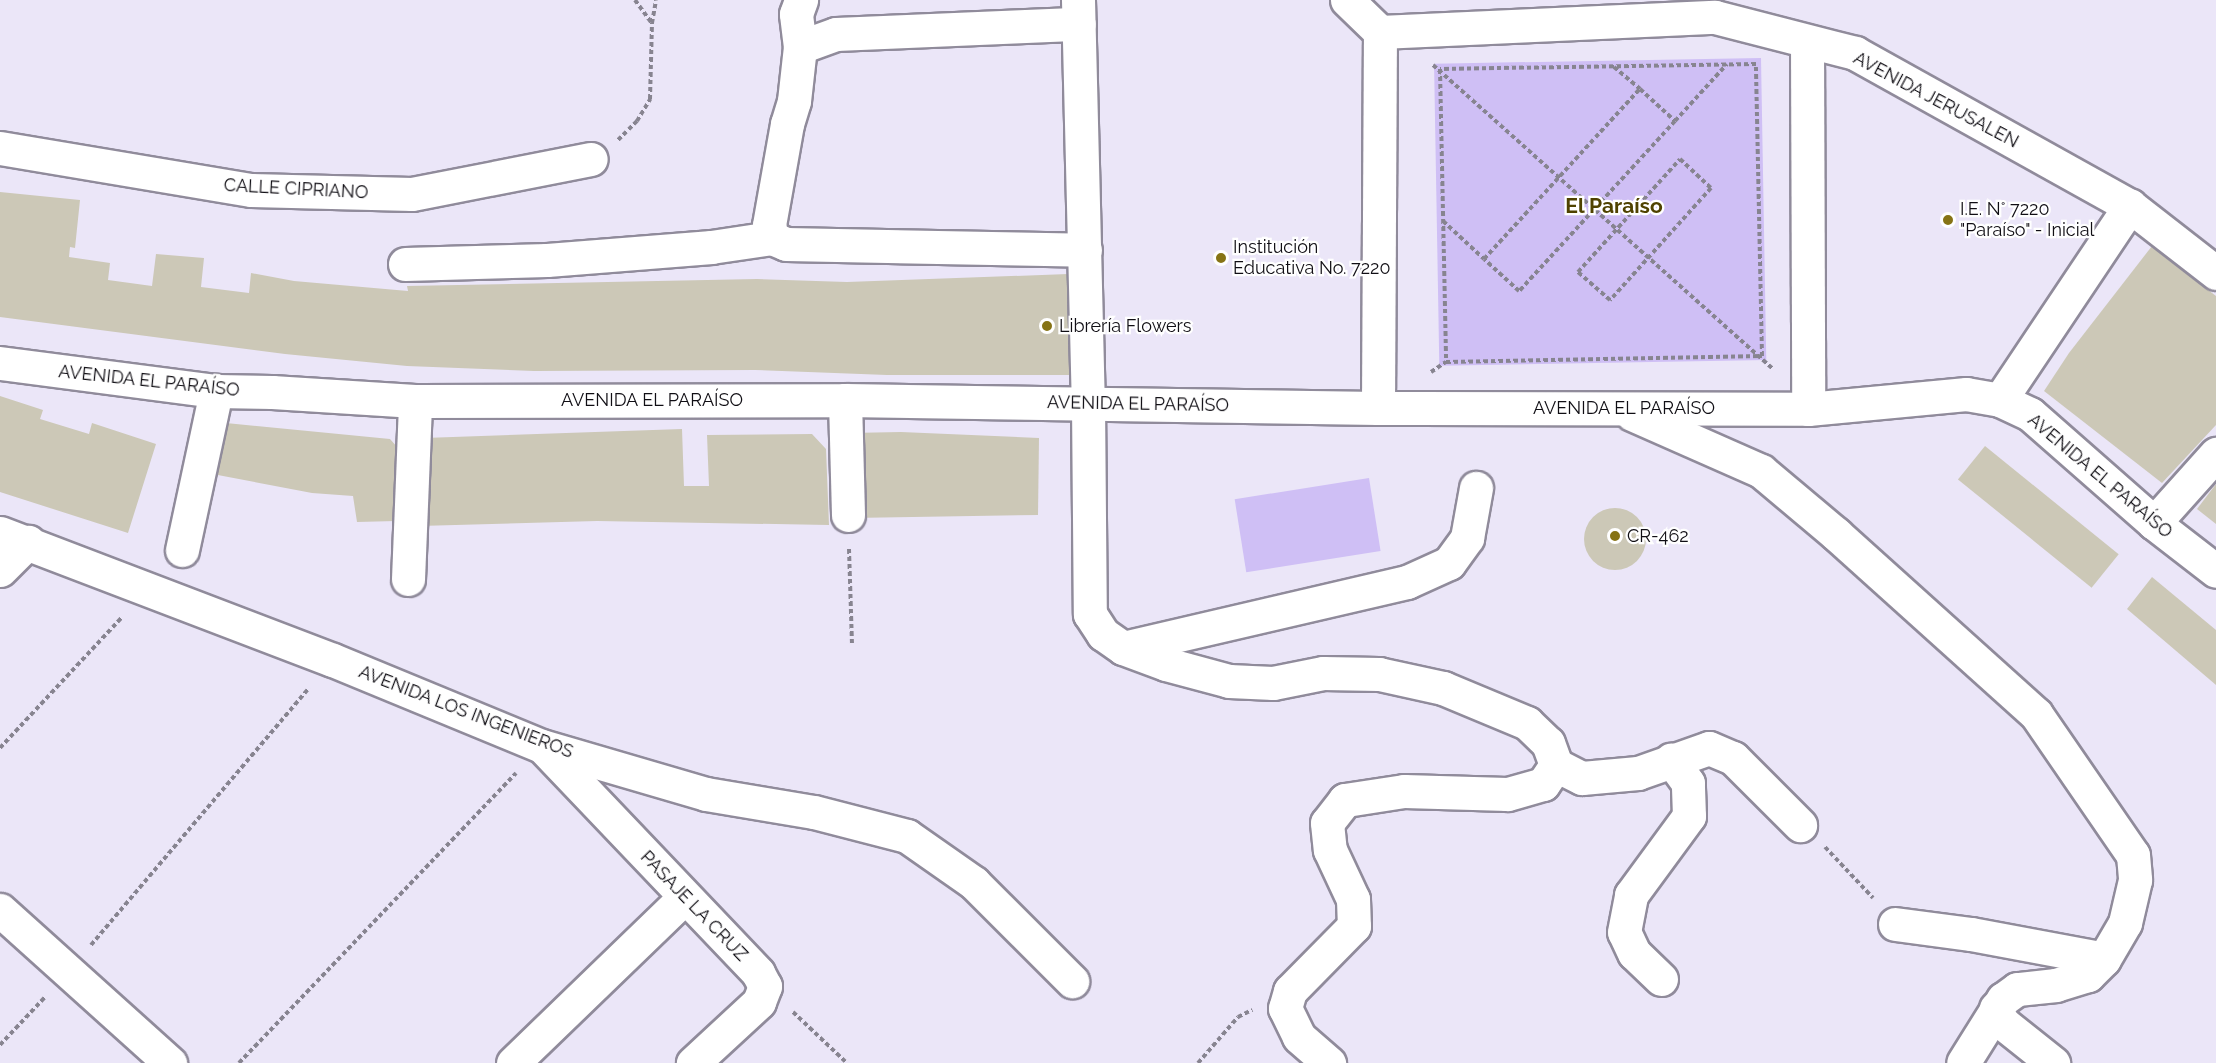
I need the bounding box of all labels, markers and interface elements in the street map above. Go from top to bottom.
street label: AVENIDA JERUSALEN [1849,47,2023,153]
street label: CALLE CIPRIANO [223,174,369,204]
district label: El Paraíso [1565,193,1663,219]
place label: I.E. N° 7220 "Paraíso" - Inicial [1960,199,2095,242]
marker: I.E. N° 7220 "Paraíso" - Inicial [1941,213,1955,227]
place label: Institución Educativa No. 7220 [1233,237,1390,280]
marker: Institución Educativa No. 7220 [1214,251,1228,265]
place label: Librería Flowers [1059,315,1192,337]
marker: Librería Flowers [1040,319,1054,333]
street label: AVENIDA EL PARAÍSO [57,361,241,401]
street label: AVENIDA EL PARAÍSO [560,389,744,411]
street label: AVENIDA EL PARAÍSO [1046,392,1230,416]
street label: AVENIDA EL PARAÍSO [1532,397,1716,419]
street label: AVENIDA EL PARAÍSO [2023,409,2177,543]
place label: CR-462 [1627,525,1689,547]
marker: CR-462 [1608,529,1622,543]
street label: AVENIDA LOS INGENIEROS [355,661,577,763]
street label: PASAJE LA CRUZ [636,846,752,966]

